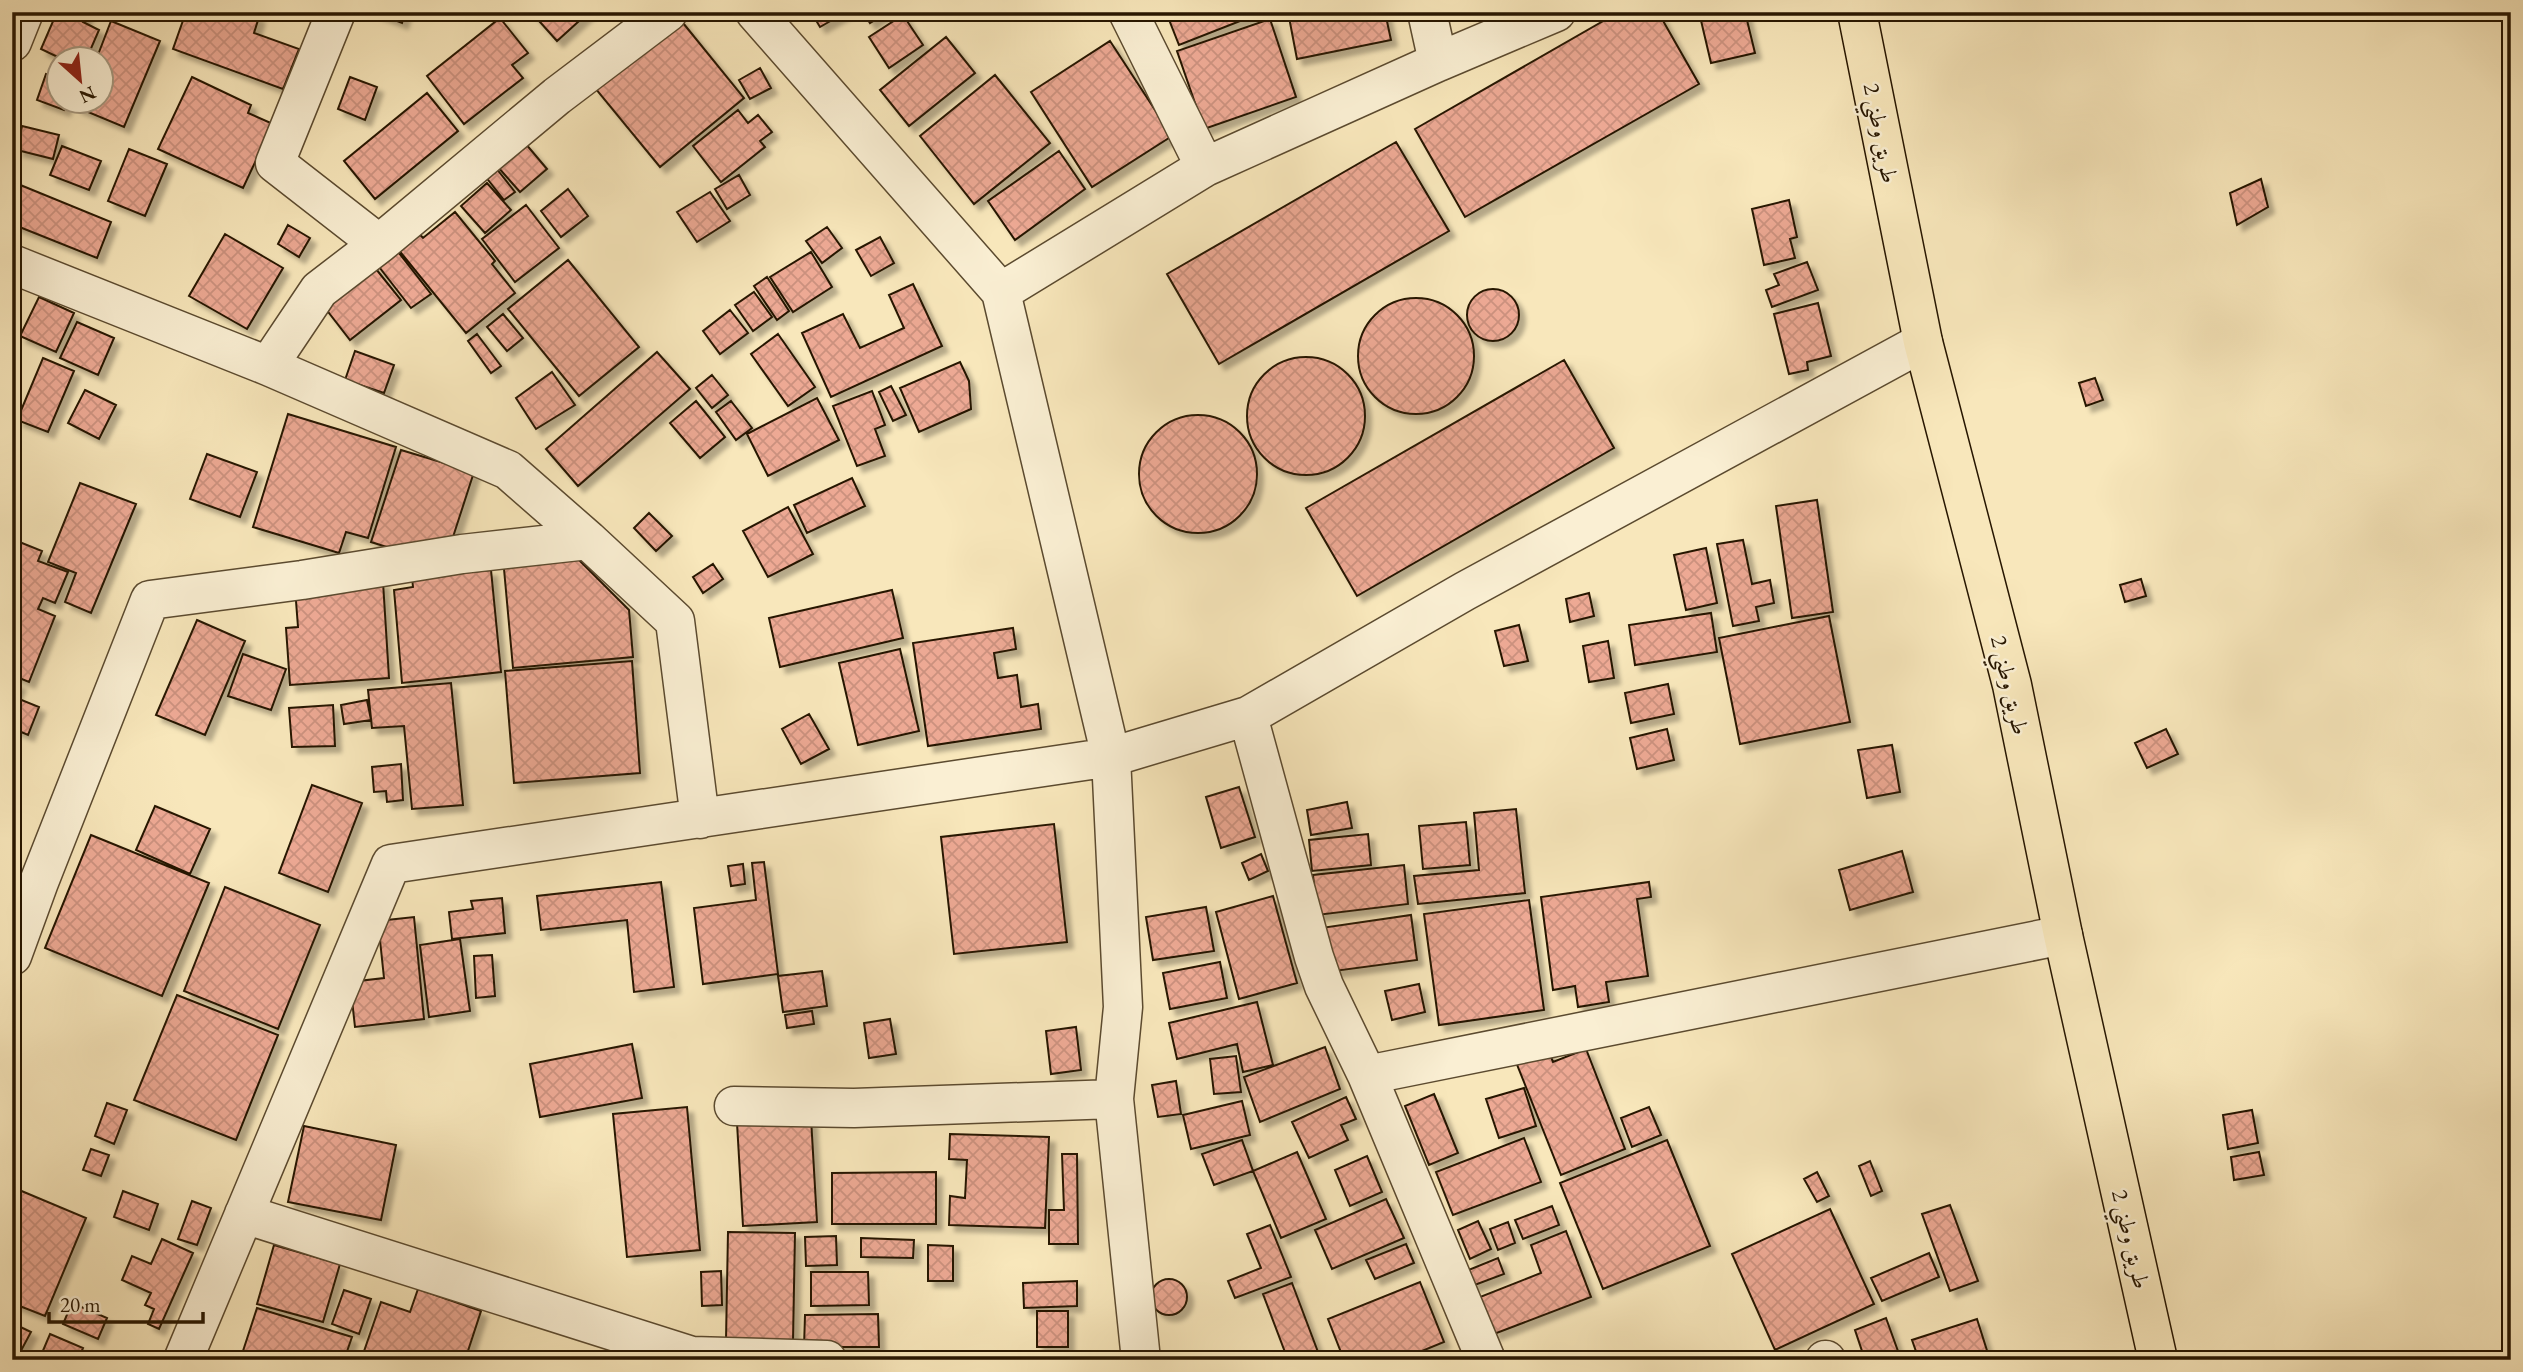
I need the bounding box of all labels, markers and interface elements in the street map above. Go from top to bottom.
north arrow [46,46,116,116]
text: N [74,80,100,110]
street label: طريق وطني 2 [1851,80,1905,187]
street label: طريق وطني 2 [1978,632,2036,739]
street label: طريق وطني 2 [2099,1186,2157,1293]
scale bar [49,1281,203,1325]
text: 20 m [60,1291,101,1318]

